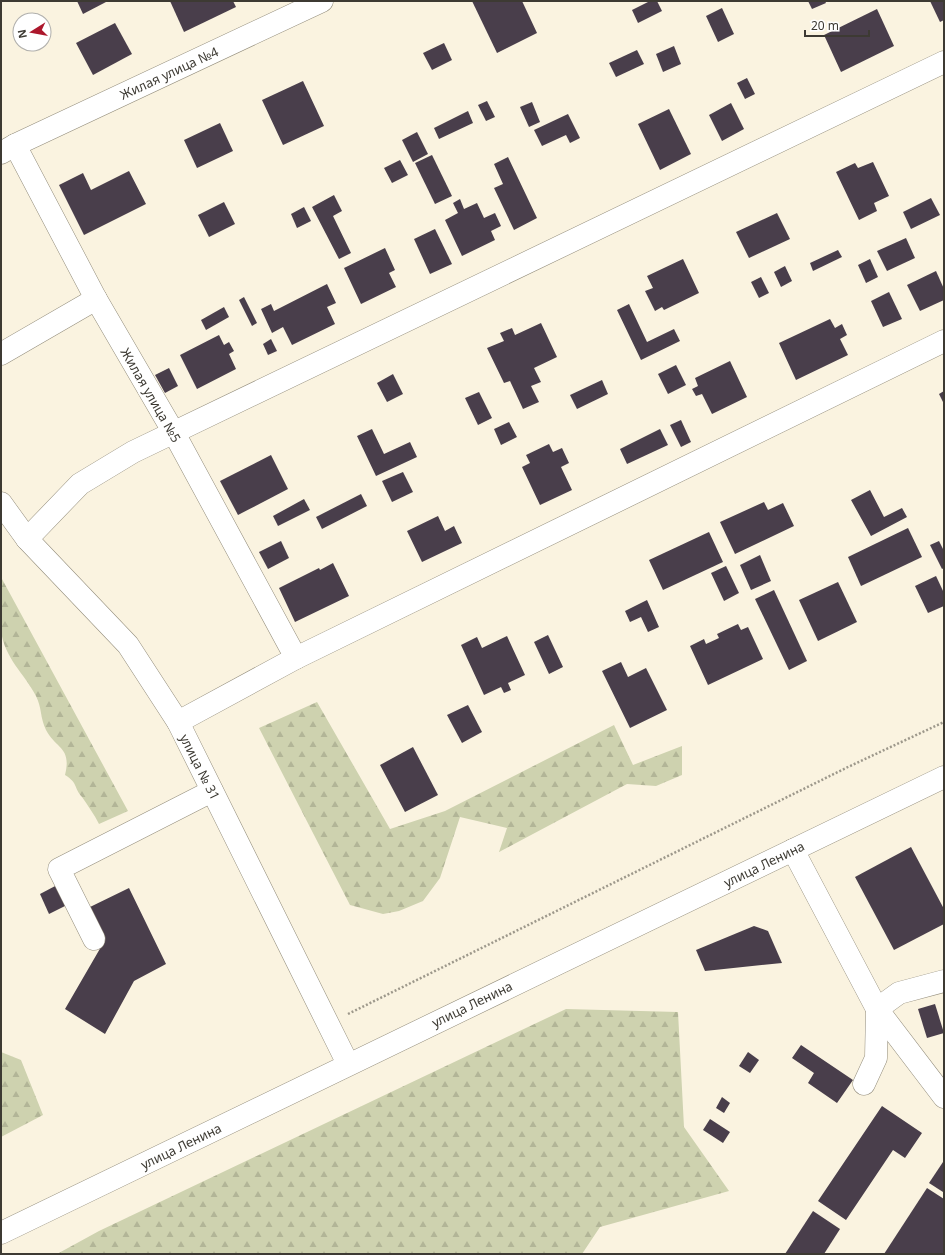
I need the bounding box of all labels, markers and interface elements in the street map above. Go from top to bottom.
north arrow [12,12,52,52]
scale bar [805,12,869,38]
text: 20 m [811,17,839,34]
text: N [13,28,30,40]
street label: Жилая улица №4 [117,42,222,104]
street label: Жилая улица №5 [117,344,185,446]
street label: улица № 31 [176,731,224,803]
street label: улица Ленина [721,837,807,891]
street label: улица Ленина [429,977,515,1031]
street label: улица Ленина [138,1119,224,1173]

